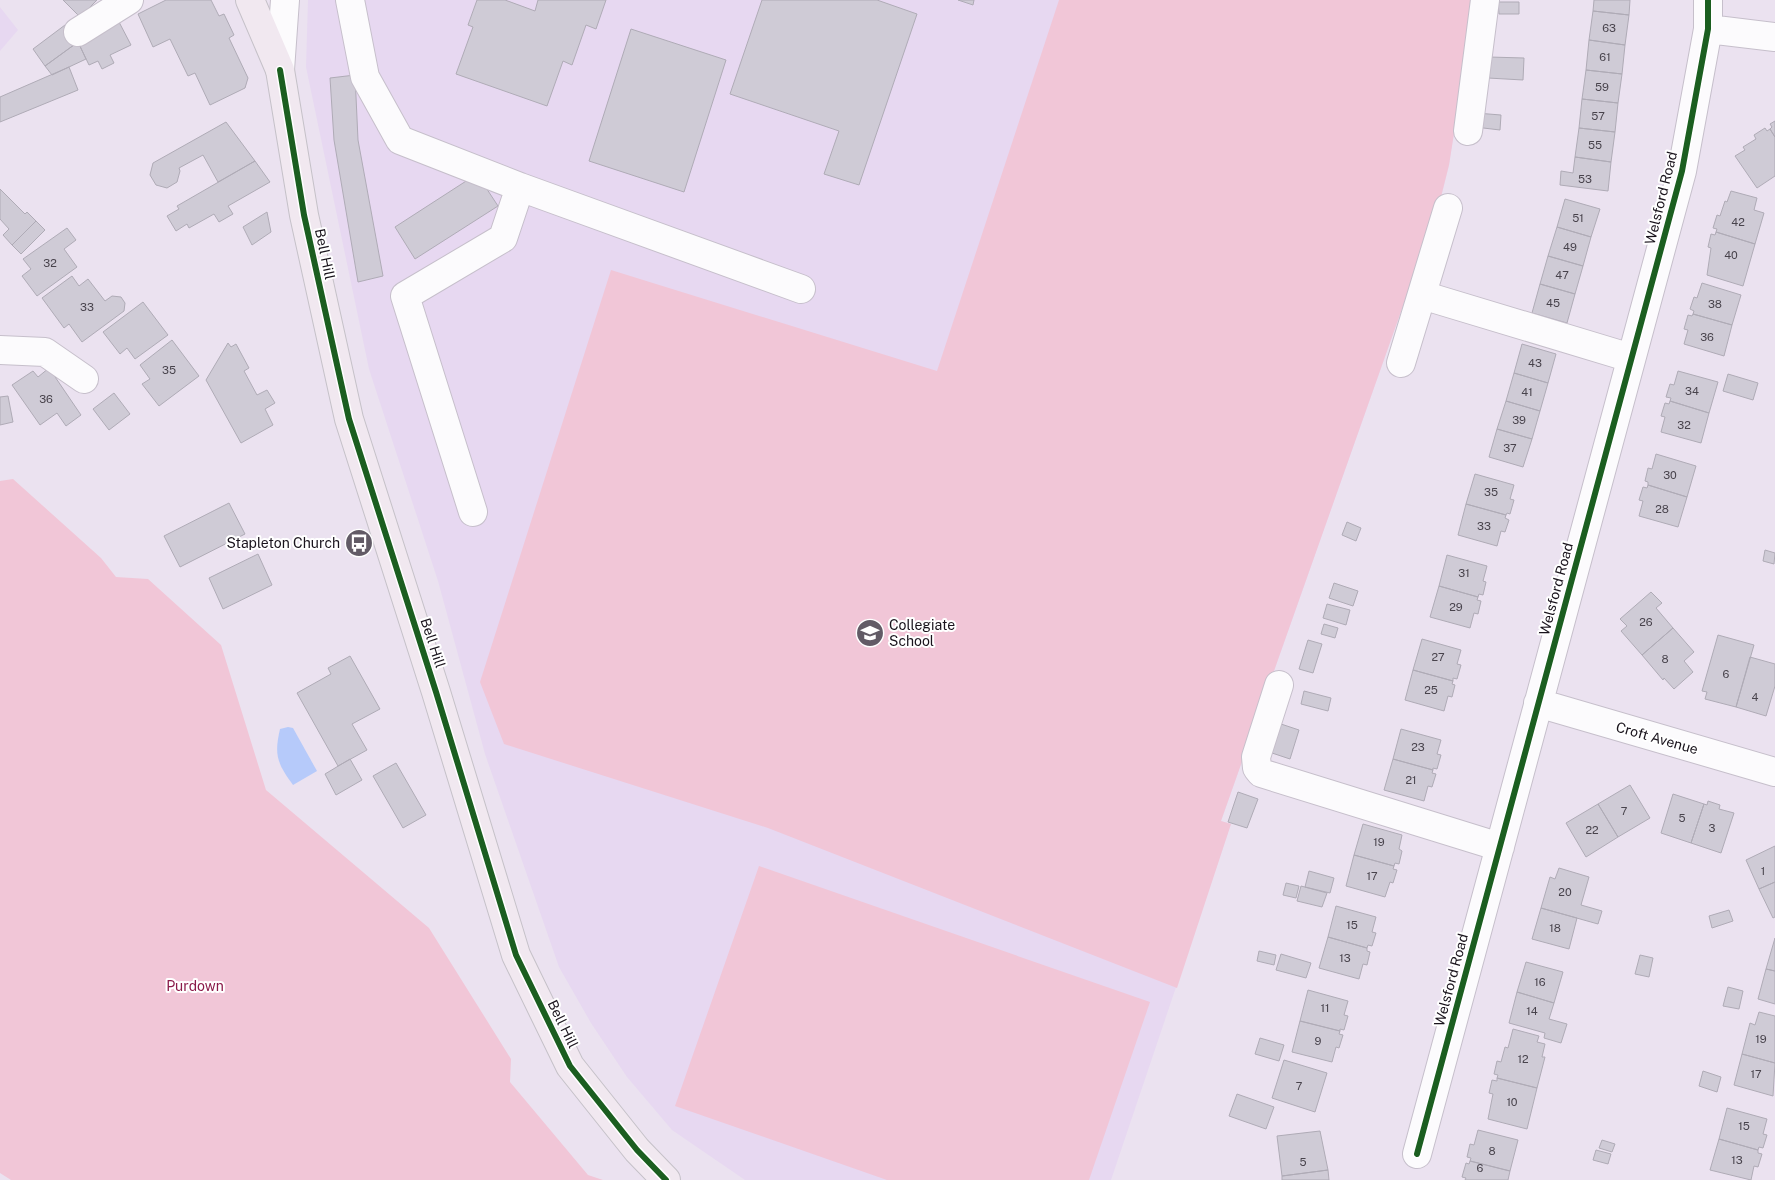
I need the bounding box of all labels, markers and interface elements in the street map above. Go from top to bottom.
house number: 63 [1602,22,1616,34]
house number: 61 [1599,51,1611,63]
house number: 59 [1595,81,1609,93]
house number: 57 [1591,110,1605,122]
house number: 55 [1588,139,1602,151]
street label: Welsford Road [1642,150,1680,246]
house number: 53 [1578,173,1592,185]
house number: 51 [1572,212,1584,224]
house number: 42 [1731,216,1745,228]
street label: Bell Hill [312,227,338,281]
house number: 49 [1563,241,1577,253]
house number: 40 [1724,249,1738,261]
house number: 32 [43,257,57,269]
house number: 47 [1555,269,1569,281]
house number: 45 [1546,297,1560,309]
house number: 38 [1708,298,1722,310]
house number: 33 [80,301,94,313]
house number: 36 [1700,331,1714,343]
house number: 43 [1528,357,1542,369]
house number: 35 [162,364,176,376]
house number: 34 [1685,385,1699,397]
house number: 41 [1521,386,1533,398]
house number: 36 [39,393,53,405]
house number: 39 [1512,414,1526,426]
house number: 32 [1677,419,1691,431]
house number: 37 [1503,442,1517,454]
house number: 30 [1663,469,1677,481]
house number: 35 [1484,486,1498,498]
house number: 28 [1655,503,1669,515]
house number: 33 [1477,520,1491,532]
bus stop icon: Stapleton Church [344,528,374,558]
place label: Stapleton Church [226,535,340,551]
street label: Welsford Road [1536,541,1576,637]
house number: 31 [1458,567,1470,579]
house number: 29 [1449,601,1463,613]
street label: Bell Hill [417,616,449,670]
house number: 26 [1639,616,1653,628]
place label: Collegiate School [889,617,955,649]
school or university icon: Collegiate School [855,618,885,648]
house number: 27 [1431,651,1445,663]
house number: 8 [1661,653,1669,665]
house number: 6 [1723,668,1730,680]
house number: 25 [1424,684,1438,696]
house number: 4 [1752,691,1759,703]
street label: Croft Avenue [1614,719,1700,757]
house number: 23 [1411,741,1425,753]
house number: 21 [1405,774,1417,786]
house number: 7 [1621,805,1628,817]
house number: 5 [1678,812,1686,824]
house number: 3 [1709,822,1716,834]
house number: 22 [1585,824,1599,836]
house number: 19 [1373,836,1385,848]
house number: 1 [1761,865,1765,877]
house number: 17 [1366,870,1378,882]
house number: 20 [1558,886,1572,898]
house number: 15 [1346,919,1358,931]
house number: 18 [1549,922,1561,934]
street label: Welsford Road [1431,932,1471,1028]
house number: 13 [1339,952,1351,964]
house number: 16 [1534,976,1546,988]
park label: Purdown [166,978,224,994]
street label: Bell Hill [544,997,582,1051]
house number: 11 [1321,1002,1329,1014]
house number: 14 [1526,1005,1538,1017]
house number: 19 [1755,1033,1767,1045]
house number: 9 [1315,1035,1322,1047]
house number: 12 [1517,1053,1529,1065]
house number: 17 [1750,1068,1762,1080]
house number: 7 [1296,1080,1303,1092]
house number: 10 [1506,1096,1518,1108]
house number: 15 [1738,1120,1750,1132]
house number: 8 [1488,1145,1496,1157]
house number: 13 [1731,1154,1743,1166]
house number: 5 [1299,1156,1307,1168]
house number: 6 [1477,1162,1484,1174]

